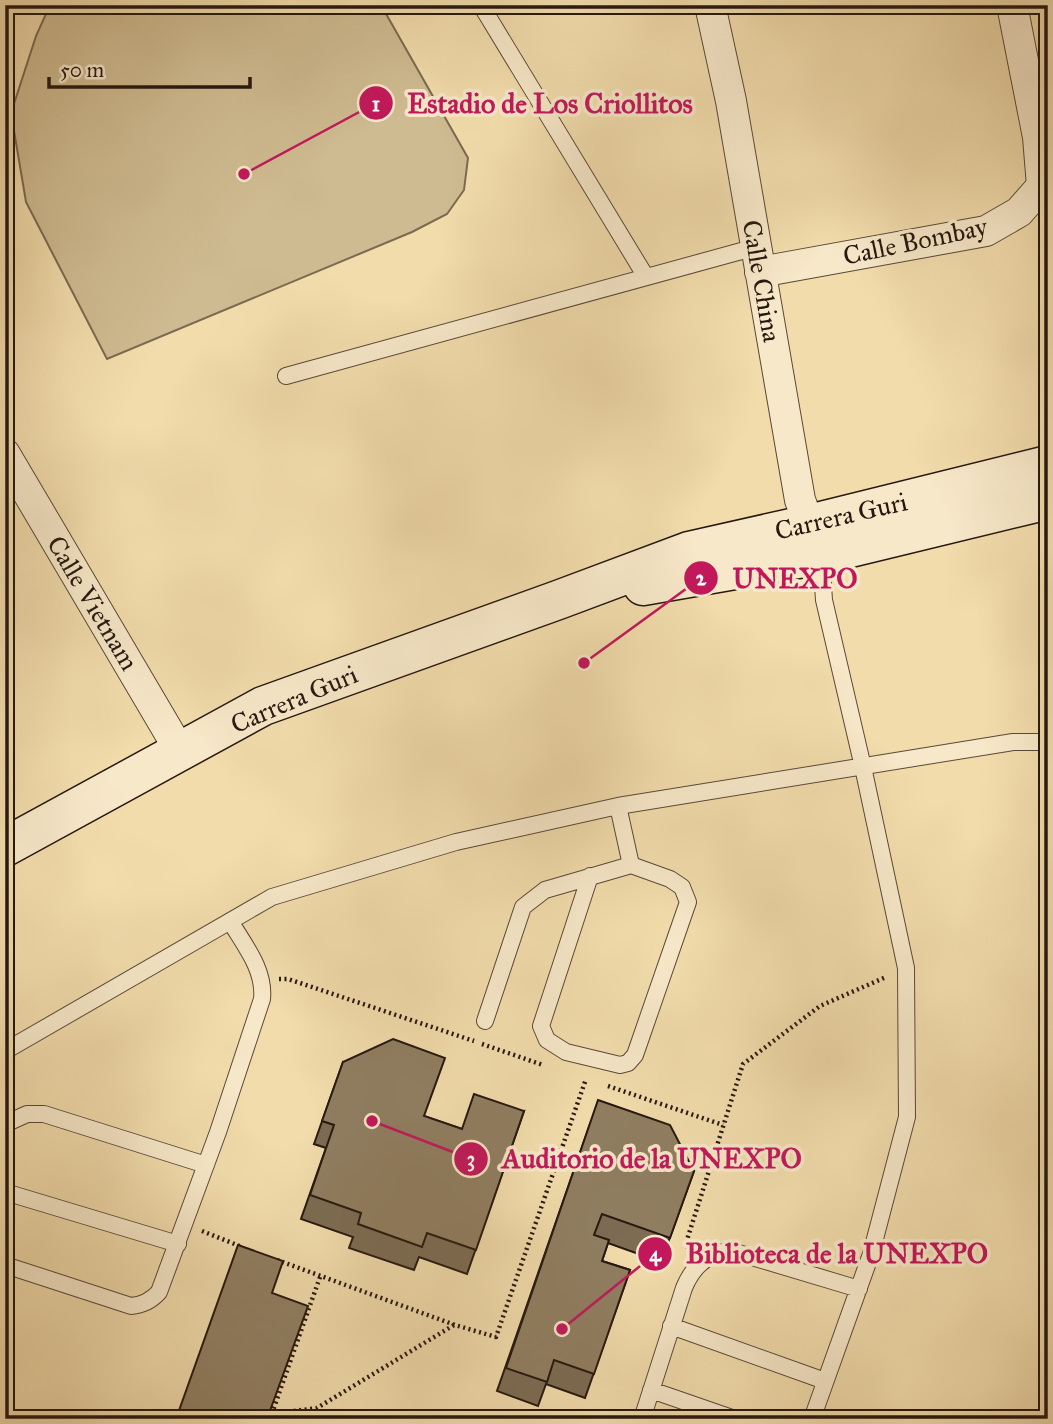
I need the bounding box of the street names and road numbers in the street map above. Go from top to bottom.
street label: Calle Bombay [840,210,991,272]
street label: Calle China [736,217,788,345]
street label: Carrera Guri [772,485,910,547]
street label: Calle Vietnam [40,530,146,676]
street label: Carrera Guri [226,658,362,740]

